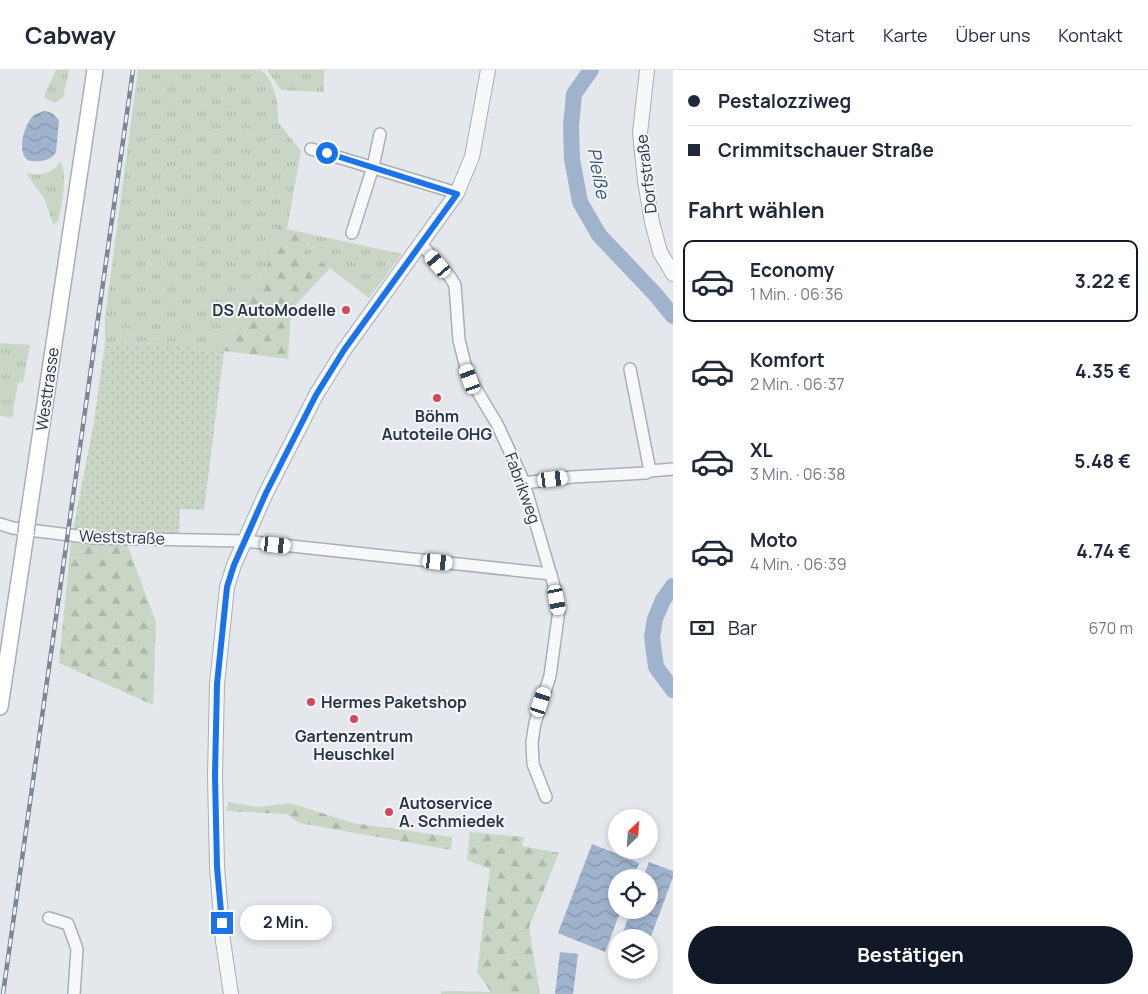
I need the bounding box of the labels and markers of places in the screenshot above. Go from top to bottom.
place label: DS AutoModelle [212,299,336,321]
marker: DS AutoModelle [340,304,352,316]
marker: Böhm Autoteile OHG [431,392,443,404]
place label: Böhm Autoteile OHG [382,405,492,445]
place label: Hermes Paketshop [321,691,467,713]
marker: Hermes Paketshop [305,696,317,708]
marker: Gartenzentrum Heuschkel [348,713,360,725]
place label: Gartenzentrum Heuschkel [295,725,413,765]
place label: Autoservice A. Schmiedek [399,792,505,832]
marker: Autoservice A. Schmiedek [383,806,395,818]

